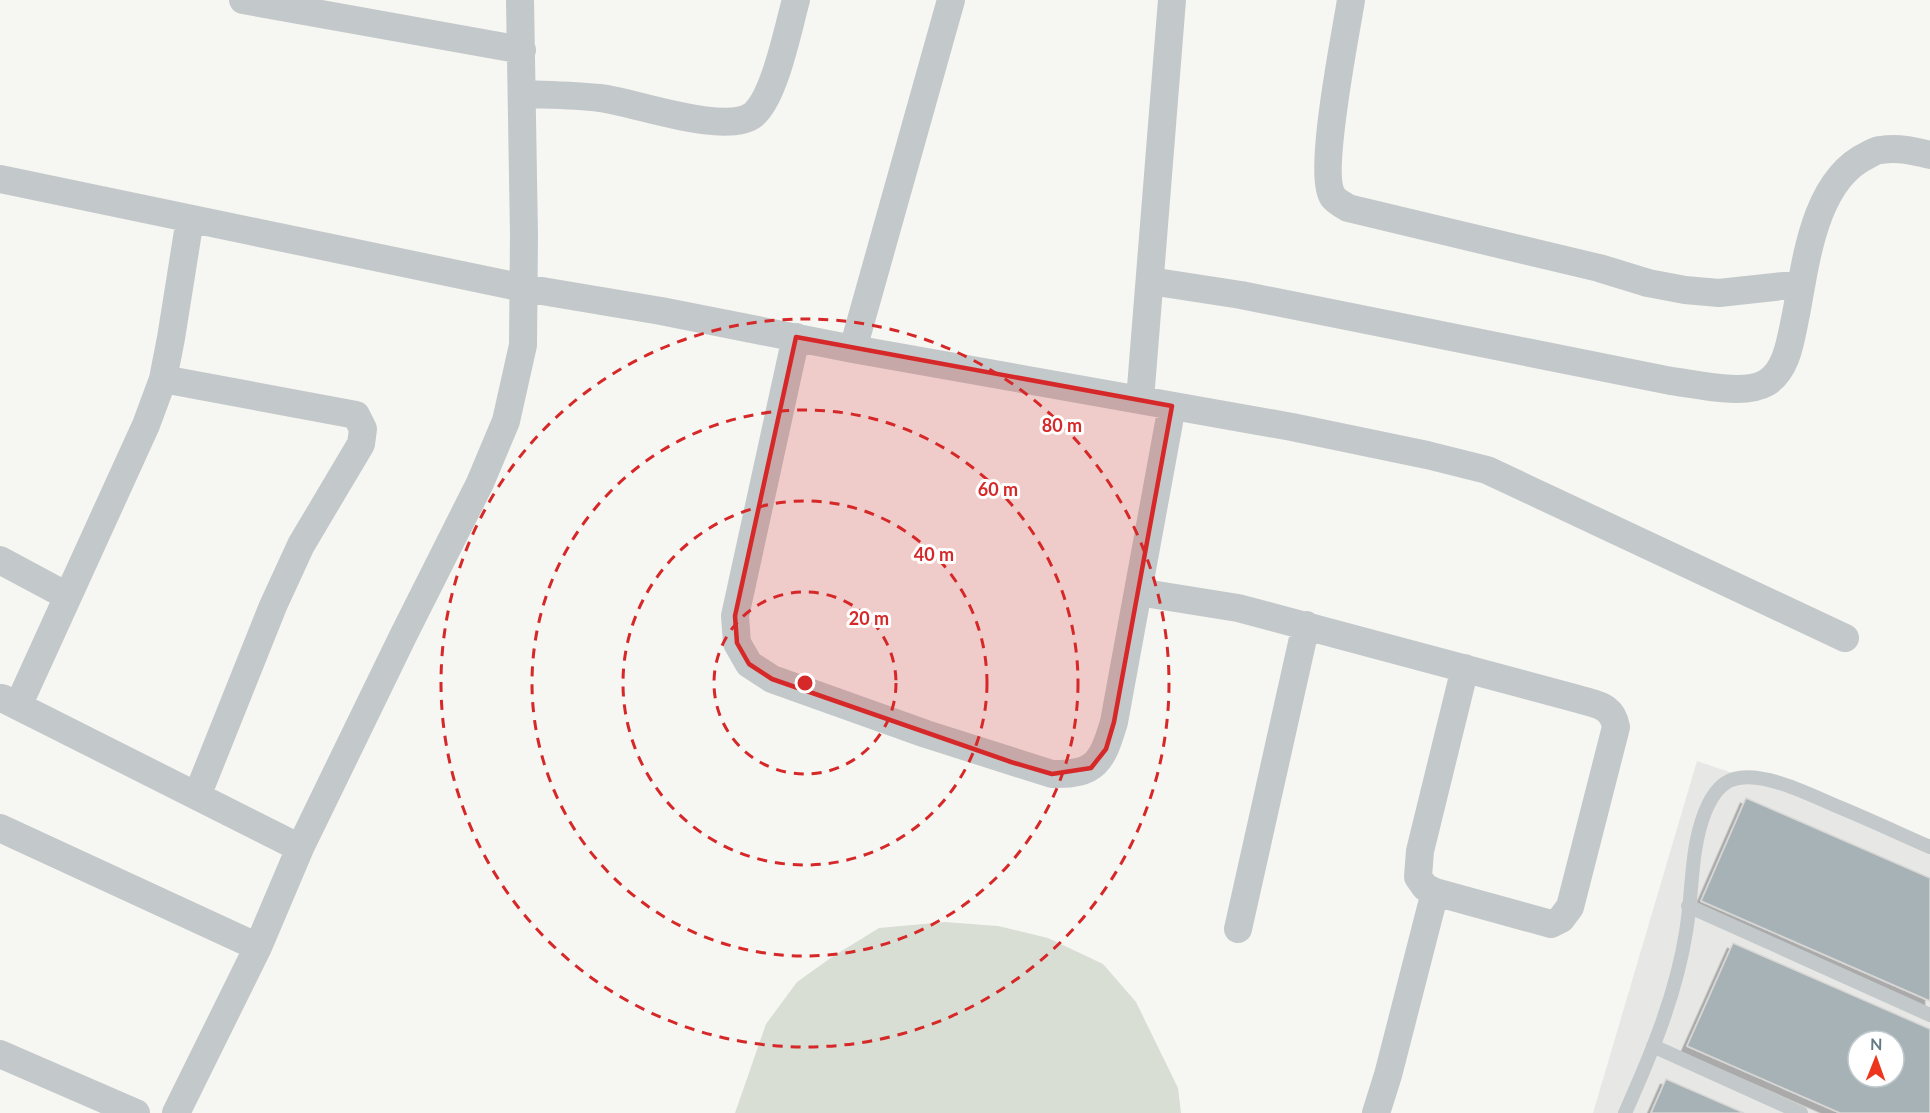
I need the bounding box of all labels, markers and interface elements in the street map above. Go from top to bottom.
text: 80 m [1042,414,1082,436]
text: 60 m [978,478,1018,500]
text: 40 m [914,543,954,565]
text: 20 m [849,607,889,629]
centre of rings [795,673,815,693]
north arrow [1846,1029,1906,1089]
text: N [1870,1034,1883,1053]

